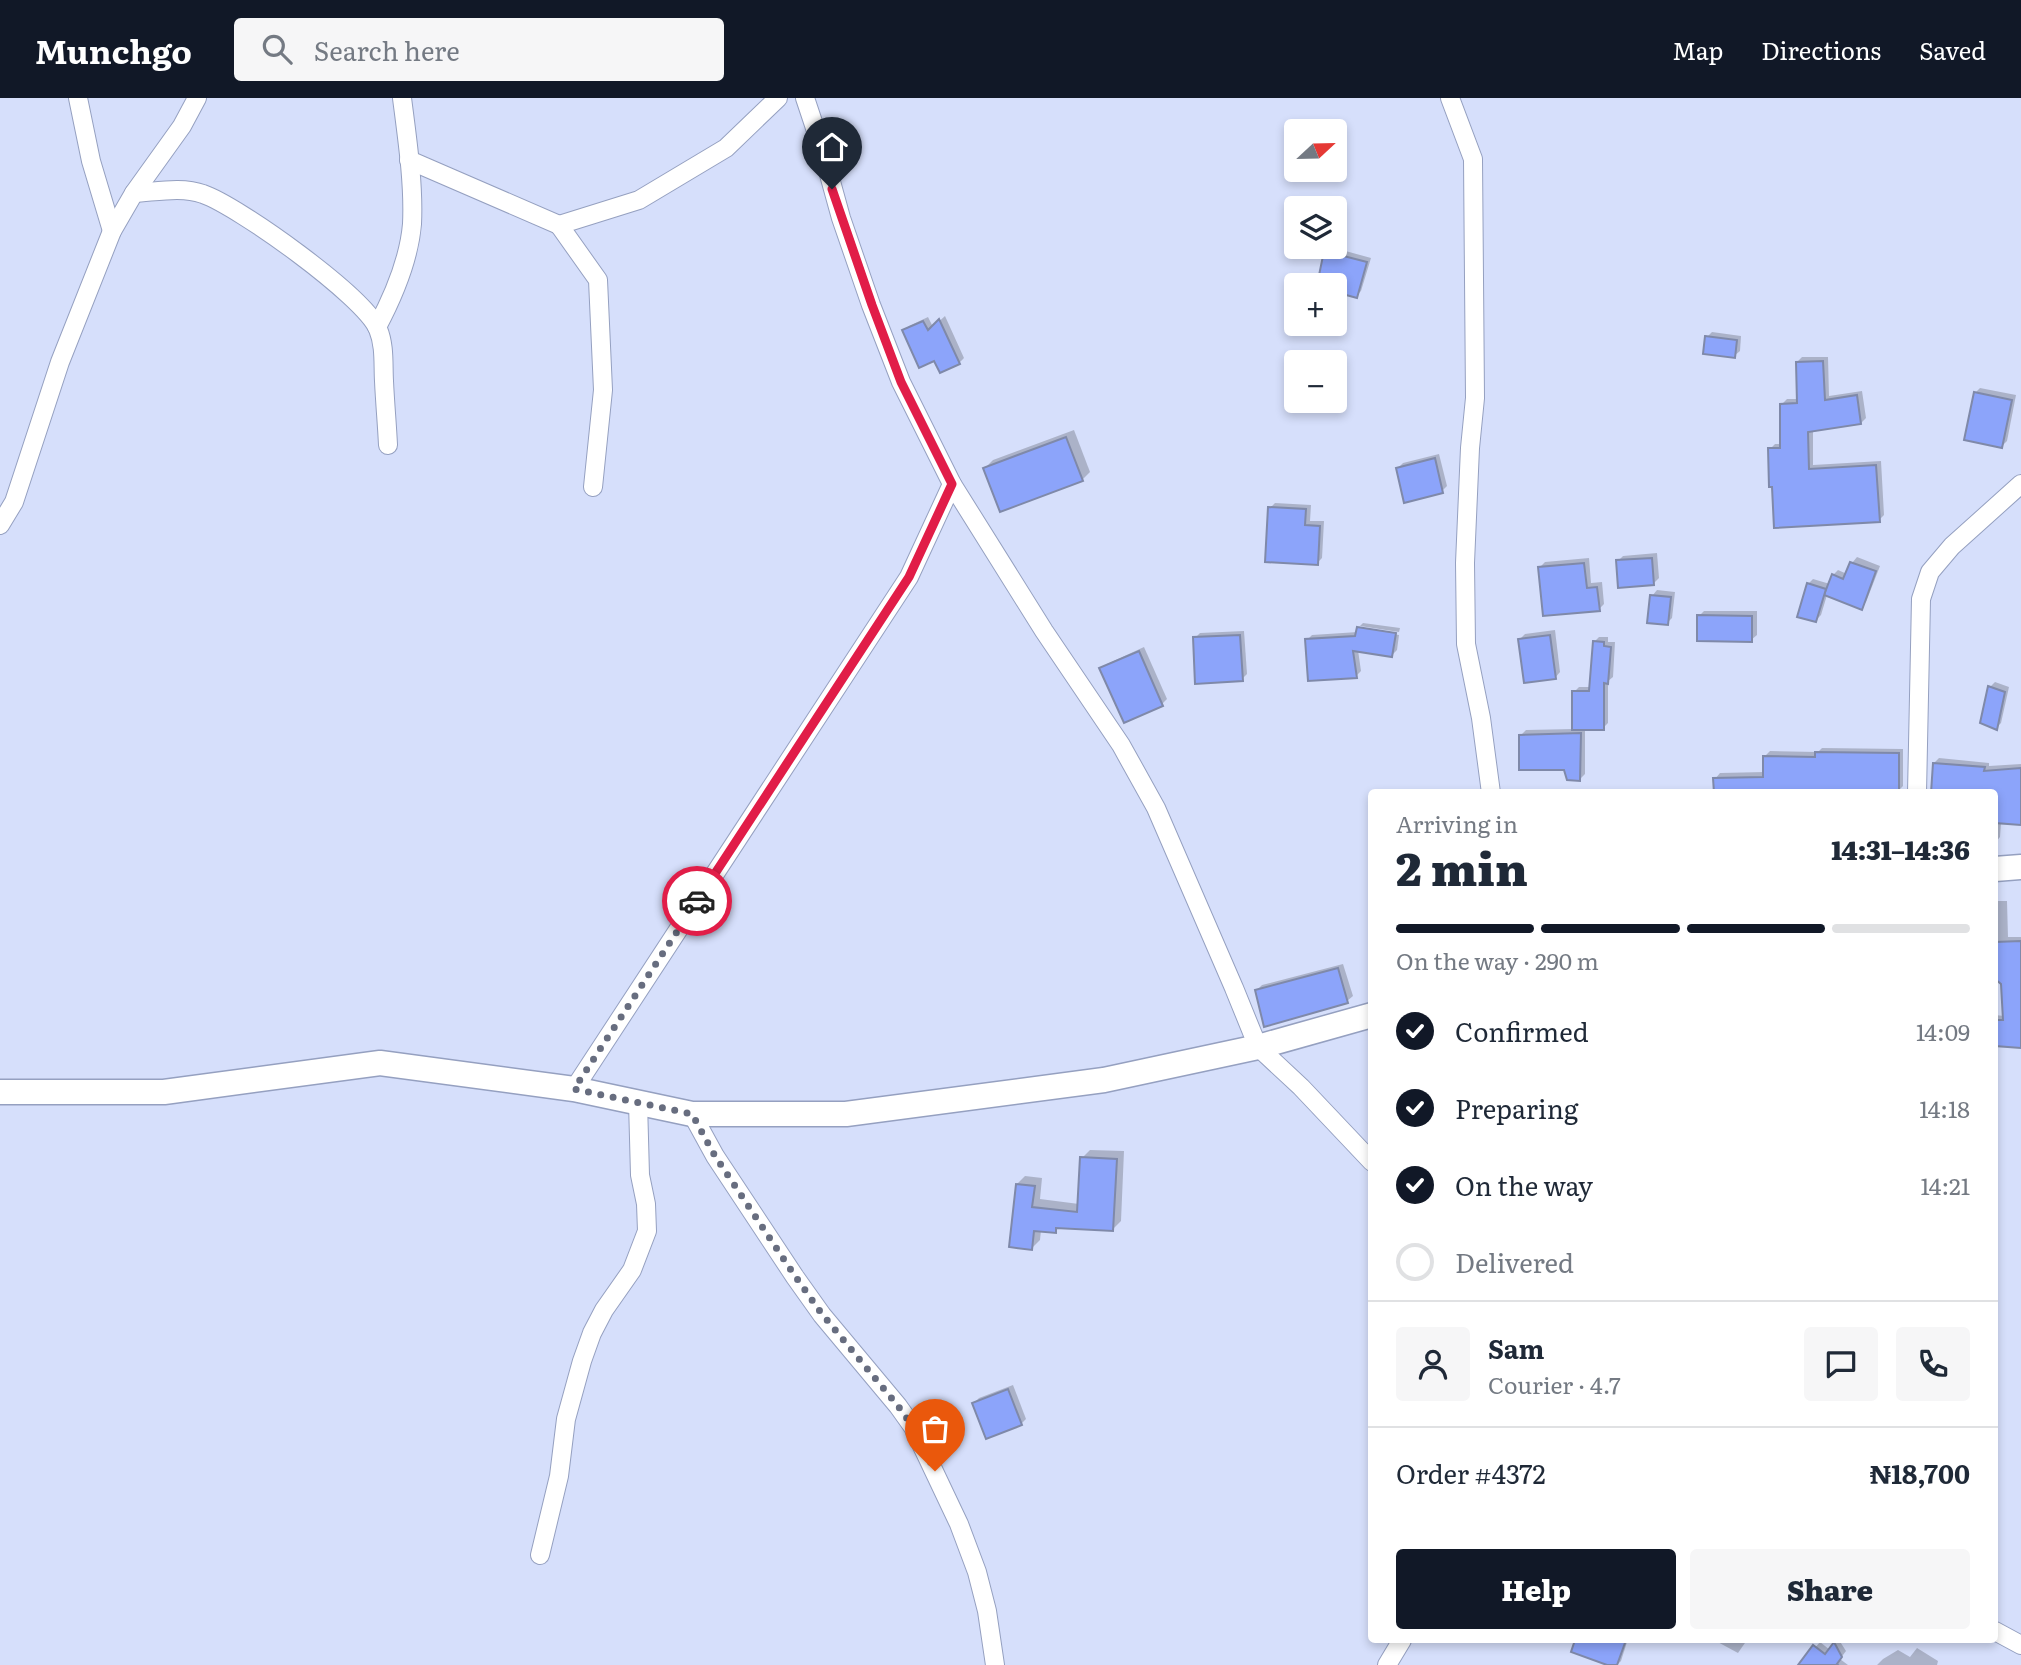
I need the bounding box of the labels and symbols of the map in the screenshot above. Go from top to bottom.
pin [802,117,862,189]
north arrow [1284,119,1348,182]
courier [662,866,732,936]
pin [905,1399,965,1471]

